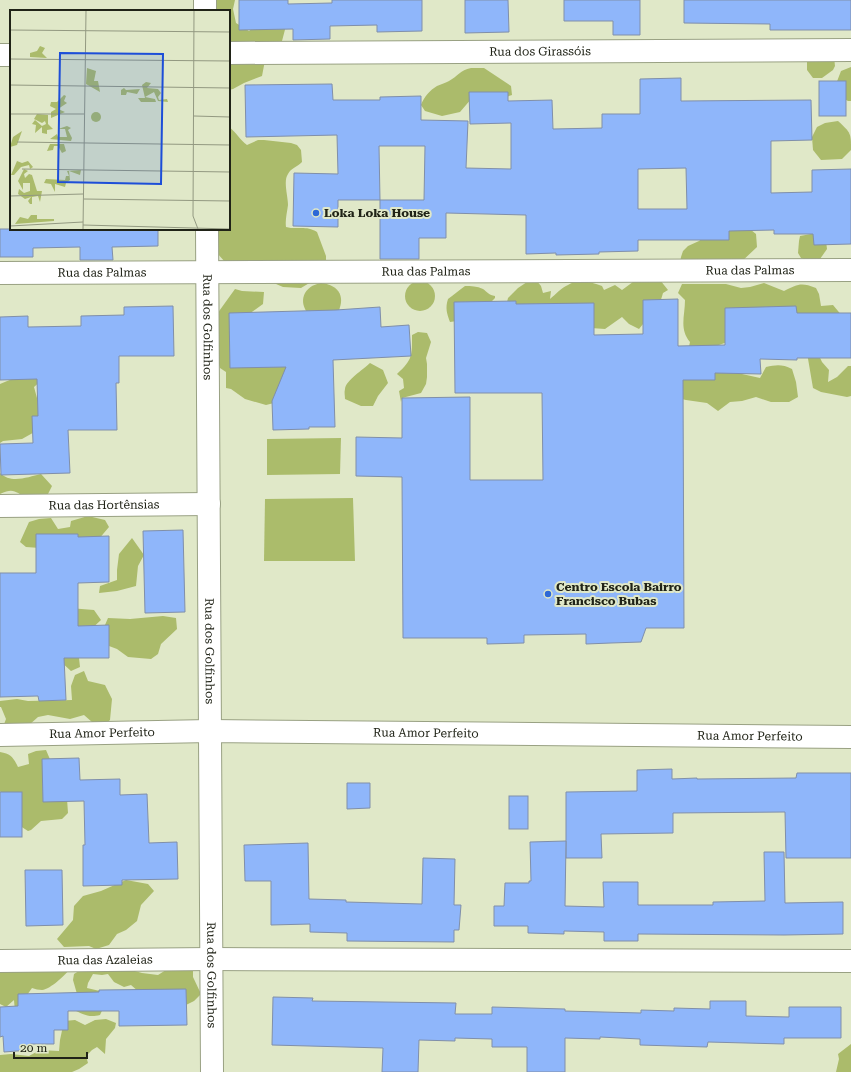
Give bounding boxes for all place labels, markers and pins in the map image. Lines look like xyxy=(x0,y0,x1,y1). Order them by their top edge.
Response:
place label: Loka Loka House xyxy=(324,206,430,220)
marker: Loka Loka House xyxy=(311,208,321,218)
place label: Centro Escola Bairro Francisco Bubas xyxy=(556,580,682,608)
marker: Centro Escola Bairro Francisco Bubas xyxy=(543,589,553,599)

